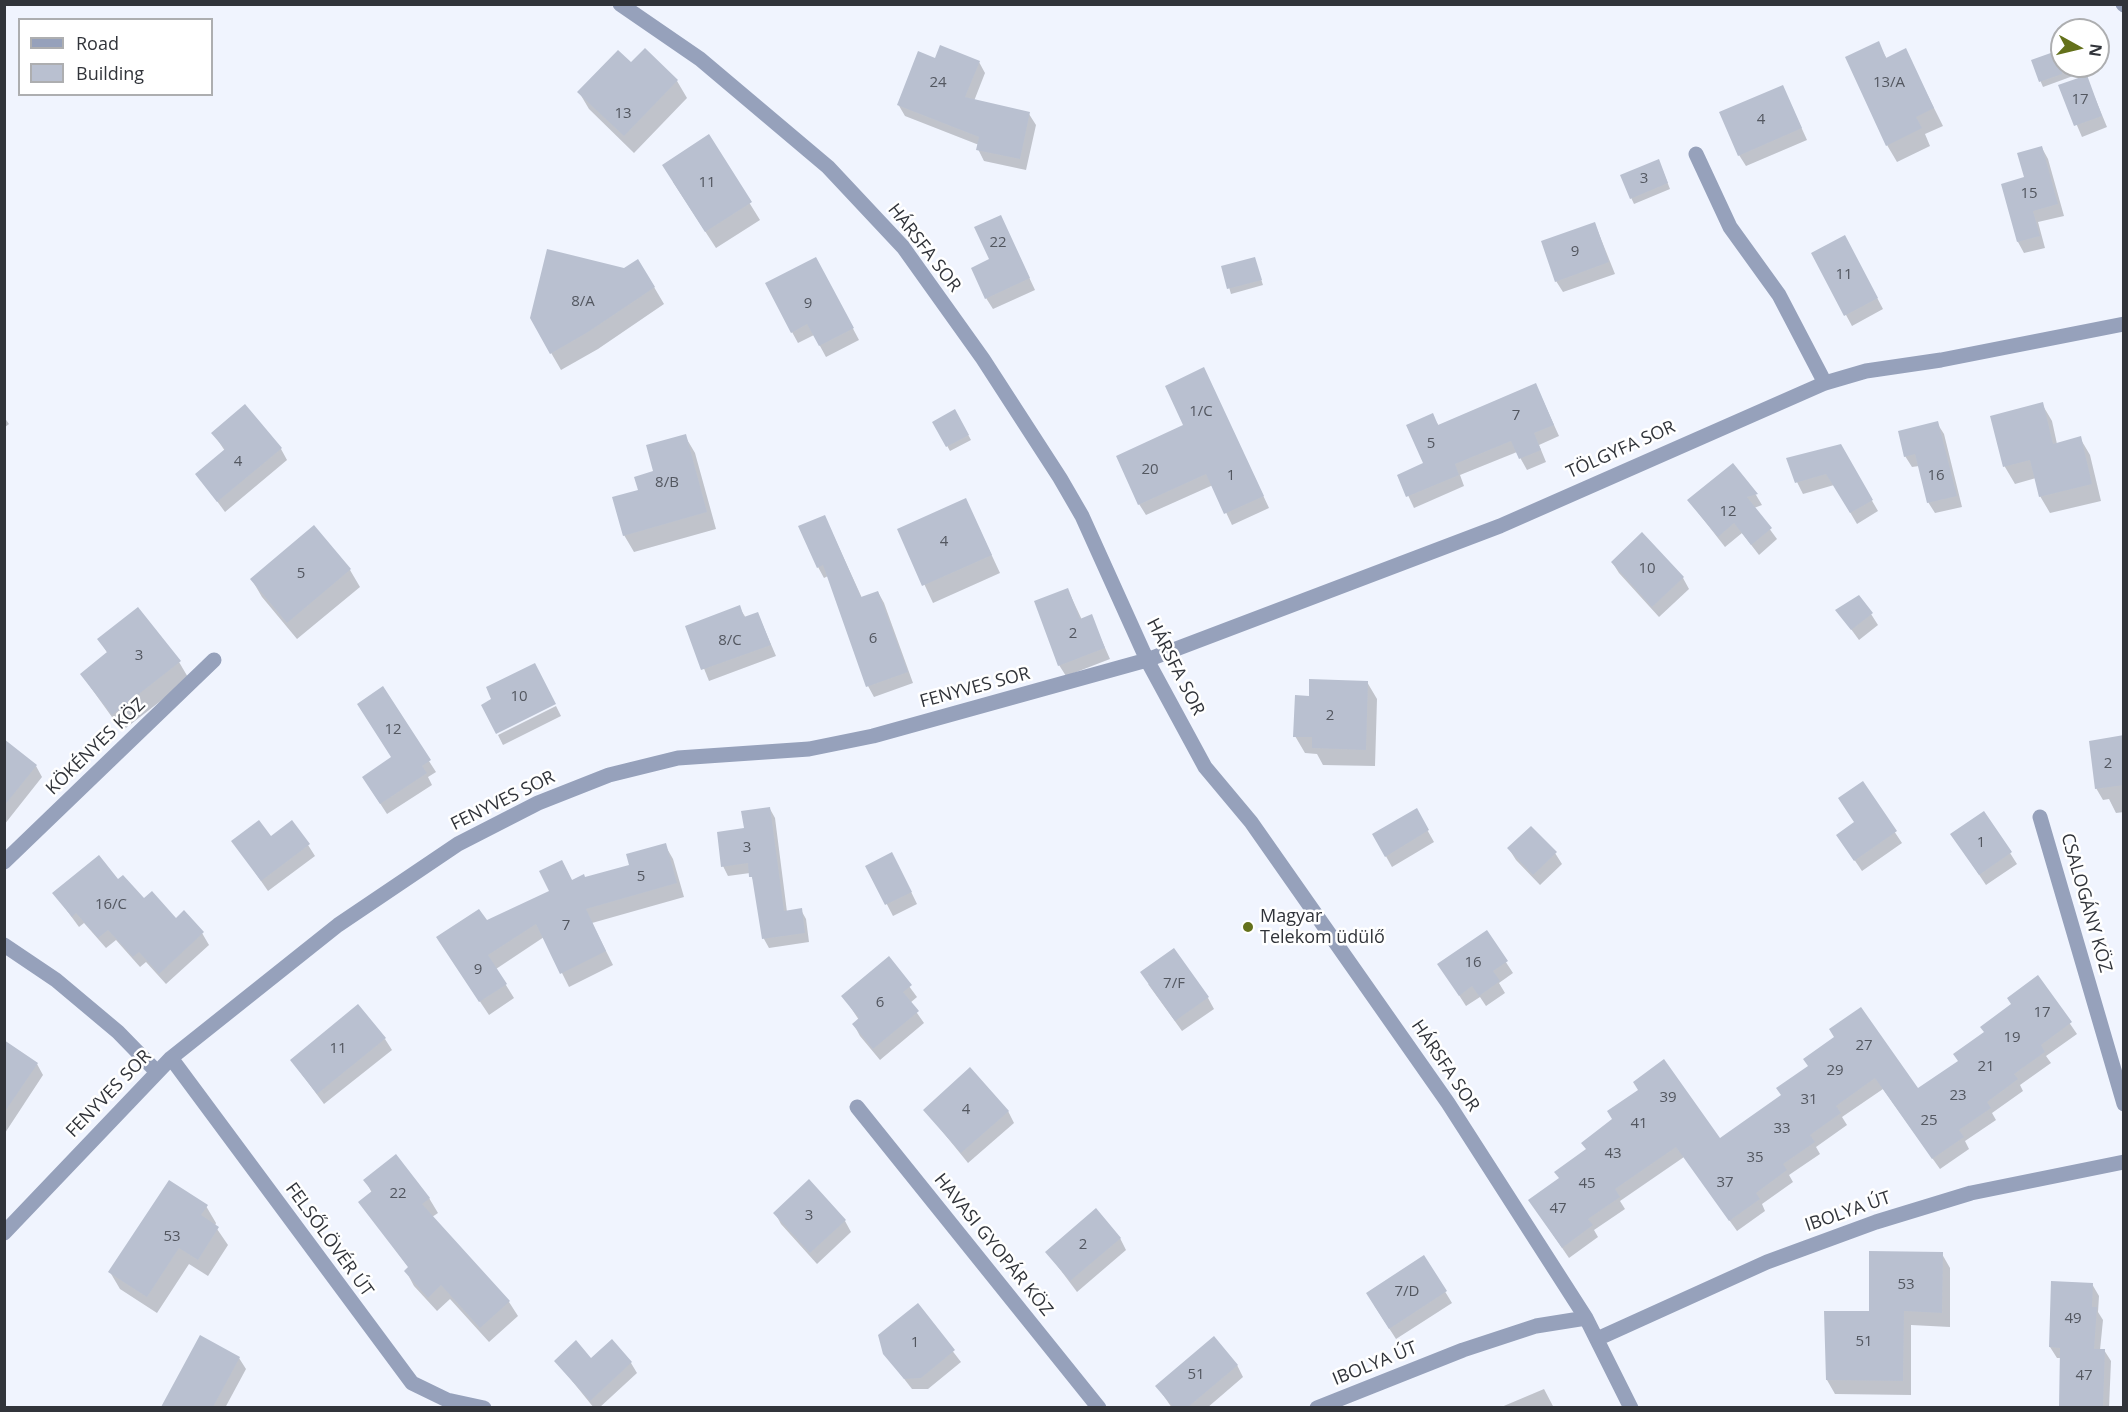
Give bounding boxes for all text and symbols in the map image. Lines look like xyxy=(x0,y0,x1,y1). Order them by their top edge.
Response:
legend xyxy=(18,18,213,96)
north arrow xyxy=(2050,18,2110,78)
text: Road xyxy=(76,31,119,55)
text: N xyxy=(2084,42,2108,58)
text: Building xyxy=(76,61,144,85)
house number: 24 xyxy=(929,74,947,92)
house number: 13/A xyxy=(1873,74,1905,92)
house number: 17 xyxy=(2071,91,2089,109)
house number: 13 xyxy=(614,105,632,123)
house number: 4 xyxy=(1757,111,1765,129)
house number: 3 xyxy=(1640,170,1648,188)
house number: 11 xyxy=(698,174,716,192)
house number: 15 xyxy=(2020,185,2038,203)
street label: HÁRSFA SOR xyxy=(883,200,965,296)
house number: 22 xyxy=(989,234,1007,252)
house number: 9 xyxy=(1571,243,1579,261)
house number: 11 xyxy=(1835,266,1853,284)
house number: 8/A xyxy=(571,293,595,311)
house number: 9 xyxy=(804,295,812,313)
house number: 1/C xyxy=(1189,403,1213,421)
house number: 7 xyxy=(1512,407,1520,425)
street label: TÖLGYFA SOR xyxy=(1563,416,1679,484)
house number: 5 xyxy=(1427,435,1435,453)
house number: 4 xyxy=(234,453,242,471)
house number: 20 xyxy=(1141,461,1159,479)
house number: 1 xyxy=(1227,467,1235,485)
house number: 16 xyxy=(1927,467,1945,485)
house number: 8/B xyxy=(655,474,679,492)
house number: 12 xyxy=(1719,503,1737,521)
house number: 4 xyxy=(940,533,948,551)
house number: 10 xyxy=(1638,560,1656,578)
house number: 5 xyxy=(297,565,305,583)
street label: HÁRSFA SOR xyxy=(1141,615,1209,719)
house number: 2 xyxy=(1069,625,1077,643)
house number: 6 xyxy=(869,630,877,648)
house number: 8/C xyxy=(718,632,742,650)
house number: 3 xyxy=(135,647,143,665)
street label: FENYVES SOR xyxy=(918,663,1032,713)
house number: 10 xyxy=(510,688,528,706)
street label: KÖKÉNYES KÖZ xyxy=(42,694,150,800)
house number: 2 xyxy=(1326,707,1334,725)
house number: 12 xyxy=(384,721,402,739)
house number: 2 xyxy=(2104,755,2112,773)
street label: FENYVES SOR xyxy=(447,766,559,836)
street label: CSALOGÁNY KÖZ xyxy=(2056,831,2116,975)
house number: 1 xyxy=(1977,834,1985,852)
house number: 3 xyxy=(743,839,751,857)
house number: 5 xyxy=(637,868,645,886)
house number: 16/C xyxy=(95,896,127,914)
place label: Magyar Telekom üdülő xyxy=(1260,906,1385,948)
house number: 7 xyxy=(562,917,570,935)
marker: Magyar Telekom üdülő xyxy=(1241,920,1255,934)
house number: 16 xyxy=(1464,954,1482,972)
house number: 9 xyxy=(474,961,482,979)
house number: 7/F xyxy=(1163,975,1185,993)
house number: 6 xyxy=(876,994,884,1012)
house number: 17 xyxy=(2033,1004,2051,1022)
street label: HÁRSFA SOR xyxy=(1406,1016,1484,1116)
house number: 19 xyxy=(2003,1029,2021,1047)
house number: 27 xyxy=(1855,1037,1873,1055)
house number: 11 xyxy=(329,1040,347,1058)
street label: FENYVES SOR xyxy=(62,1046,156,1142)
house number: 21 xyxy=(1977,1058,1995,1076)
house number: 29 xyxy=(1826,1062,1844,1080)
house number: 23 xyxy=(1949,1087,1967,1105)
house number: 39 xyxy=(1659,1089,1677,1107)
house number: 31 xyxy=(1800,1091,1818,1109)
house number: 4 xyxy=(962,1101,970,1119)
house number: 25 xyxy=(1920,1112,1938,1130)
house number: 41 xyxy=(1630,1115,1648,1133)
house number: 33 xyxy=(1773,1120,1791,1138)
house number: 43 xyxy=(1604,1145,1622,1163)
house number: 35 xyxy=(1746,1149,1764,1167)
street label: HAVASI GYOPÁR KÖZ xyxy=(929,1169,1057,1321)
house number: 37 xyxy=(1716,1174,1734,1192)
house number: 45 xyxy=(1578,1175,1596,1193)
street label: FELSŐLÖVÉR ÚT xyxy=(280,1179,378,1301)
house number: 22 xyxy=(389,1185,407,1203)
street label: IBOLYA ÚT xyxy=(1802,1187,1894,1237)
house number: 47 xyxy=(1549,1200,1567,1218)
house number: 3 xyxy=(805,1207,813,1225)
house number: 53 xyxy=(163,1228,181,1246)
house number: 2 xyxy=(1079,1236,1087,1254)
house number: 53 xyxy=(1897,1276,1915,1294)
house number: 7/D xyxy=(1395,1283,1419,1301)
house number: 49 xyxy=(2064,1310,2082,1328)
house number: 51 xyxy=(1855,1333,1873,1351)
house number: 1 xyxy=(911,1334,919,1352)
street label: IBOLYA ÚT xyxy=(1330,1337,1420,1391)
house number: 51 xyxy=(1187,1366,1205,1384)
house number: 47 xyxy=(2075,1367,2093,1385)

